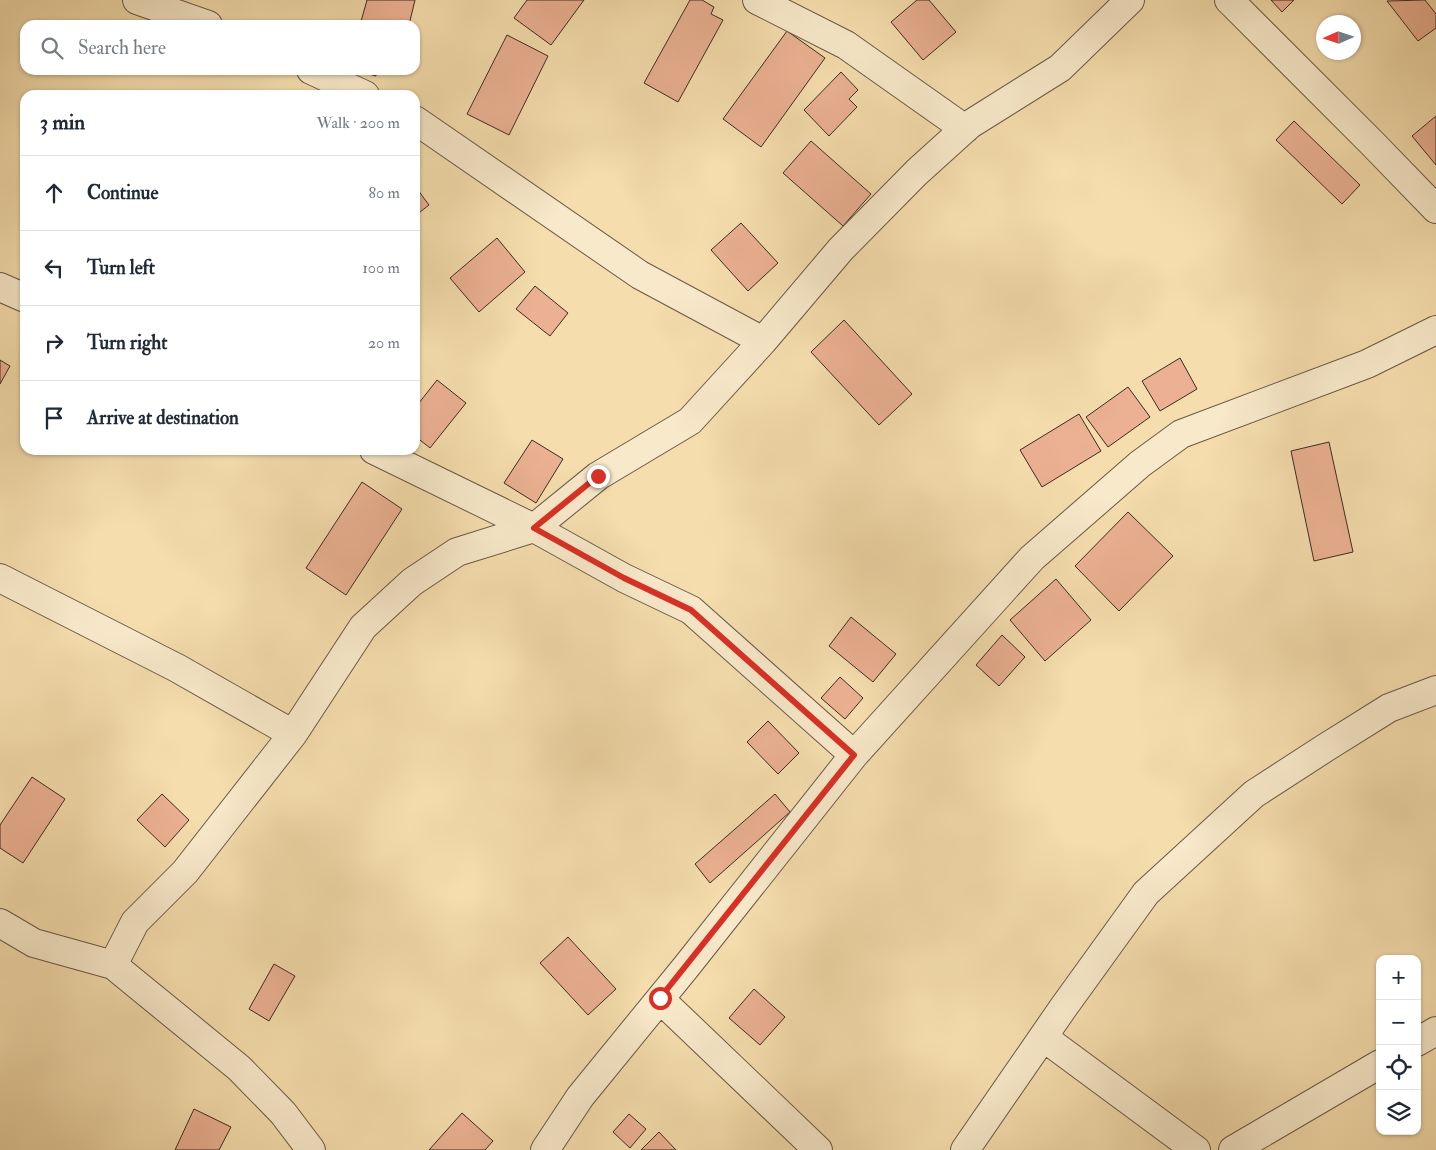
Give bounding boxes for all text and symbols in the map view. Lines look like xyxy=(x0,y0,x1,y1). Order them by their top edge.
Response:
north arrow xyxy=(1316,15,1361,60)
search box xyxy=(20,20,420,75)
icon: search xyxy=(38,34,66,62)
text: Search here xyxy=(78,36,166,60)
text: 3 min xyxy=(40,109,85,136)
text: Walk · 200 m xyxy=(317,113,400,133)
icon: ahead xyxy=(40,179,68,207)
text: Continue xyxy=(87,181,158,205)
text: 80 m xyxy=(369,183,400,203)
icon: left xyxy=(40,254,68,282)
text: Turn left xyxy=(87,256,155,280)
text: 100 m xyxy=(362,258,400,278)
icon: right xyxy=(40,329,68,357)
text: Turn right xyxy=(87,331,167,355)
text: 20 m xyxy=(368,333,400,353)
icon: arrive xyxy=(40,404,68,432)
text: Arrive at destination xyxy=(87,406,239,430)
route end xyxy=(587,465,610,488)
map controls xyxy=(1376,955,1421,1135)
button: + xyxy=(1376,955,1421,1000)
route start xyxy=(649,987,672,1010)
button: − xyxy=(1376,1000,1421,1045)
button: locate xyxy=(1376,1045,1421,1090)
button: layers xyxy=(1376,1090,1421,1135)

